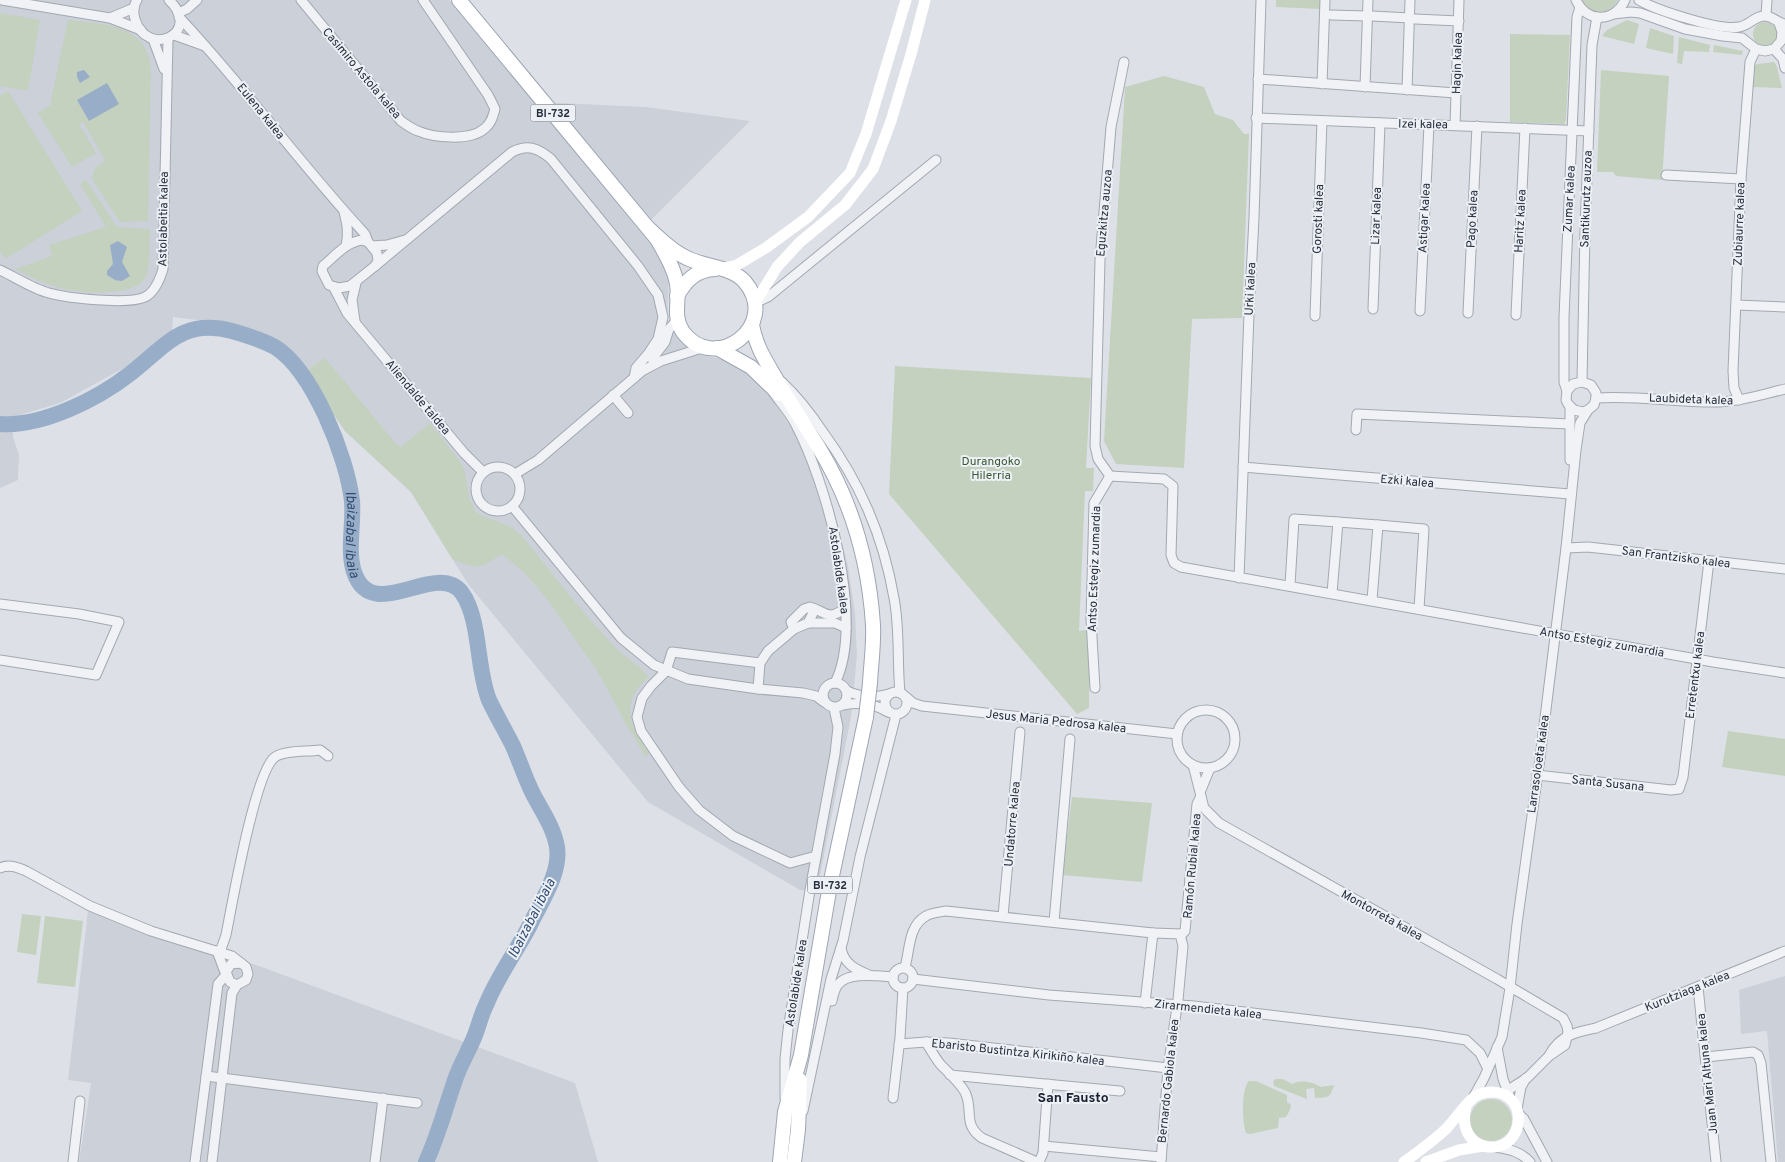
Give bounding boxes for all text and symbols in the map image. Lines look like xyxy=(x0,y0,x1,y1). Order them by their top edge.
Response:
street label: Casimiro Astola kalea xyxy=(318,25,404,123)
street label: Hagin kalea xyxy=(1449,32,1467,94)
street label: Eulena kalea xyxy=(233,80,288,143)
road number: BI-732 xyxy=(530,105,576,122)
street label: Izei kalea xyxy=(1398,117,1448,133)
street label: Santikurutz auzoa xyxy=(1577,150,1597,248)
street label: Zumar kalea xyxy=(1560,165,1580,233)
street label: Eguzkitza auzoa xyxy=(1093,169,1117,257)
street label: Astolabeitia kalea xyxy=(155,171,173,267)
street label: Zubiaurre kalea xyxy=(1731,182,1749,266)
street label: Astigar kalea xyxy=(1415,183,1435,253)
street label: Gorosti kalea xyxy=(1310,184,1328,254)
street label: Lizar kalea xyxy=(1368,187,1386,245)
street label: Haritz kalea xyxy=(1511,189,1531,253)
street label: Pago kalea xyxy=(1463,190,1483,249)
street label: Urki kalea xyxy=(1242,262,1260,316)
street label: Aliendalde taldea xyxy=(381,357,453,439)
street label: Laubideta kalea xyxy=(1648,391,1733,409)
park label: Durangoko Hilerria xyxy=(962,454,1021,484)
street label: Ezki kalea xyxy=(1379,472,1434,492)
water label: Ibaizabal ibaia xyxy=(341,490,363,582)
street label: Antso Estegiz zumardia xyxy=(1085,506,1105,633)
street label: Astolabide kalea xyxy=(824,525,852,615)
street label: San Frantzisko kalea xyxy=(1621,543,1731,573)
street label: Antso Estegiz zumardia xyxy=(1538,624,1666,662)
street label: Erretentxu kalea xyxy=(1683,630,1709,720)
street label: Jesus Maria Pedrosa kalea xyxy=(985,707,1127,737)
street label: Larrasoloeta kalea xyxy=(1524,714,1554,814)
street label: Santa Susana xyxy=(1571,772,1645,796)
street label: Undatorre kalea xyxy=(1001,781,1025,867)
street label: Ramón Rubial kalea xyxy=(1180,813,1206,919)
water label: Ibaizabal ibaia xyxy=(505,875,560,961)
road number: BI-732 xyxy=(808,876,852,894)
street label: Montorreta kalea xyxy=(1338,887,1425,945)
street label: Astolabide kalea xyxy=(782,938,812,1028)
street label: Kurutziaga kalea xyxy=(1643,968,1732,1016)
street label: Zirarmendieta kalea xyxy=(1153,996,1262,1024)
street label: Juan Mari Altuna kalea xyxy=(1694,1013,1722,1135)
street label: Bernardo Gabiola kalea xyxy=(1155,1018,1183,1144)
street label: Ebaristo Bustintza Kirikiño kalea xyxy=(931,1036,1105,1070)
district label: San Fausto xyxy=(1037,1090,1109,1107)

